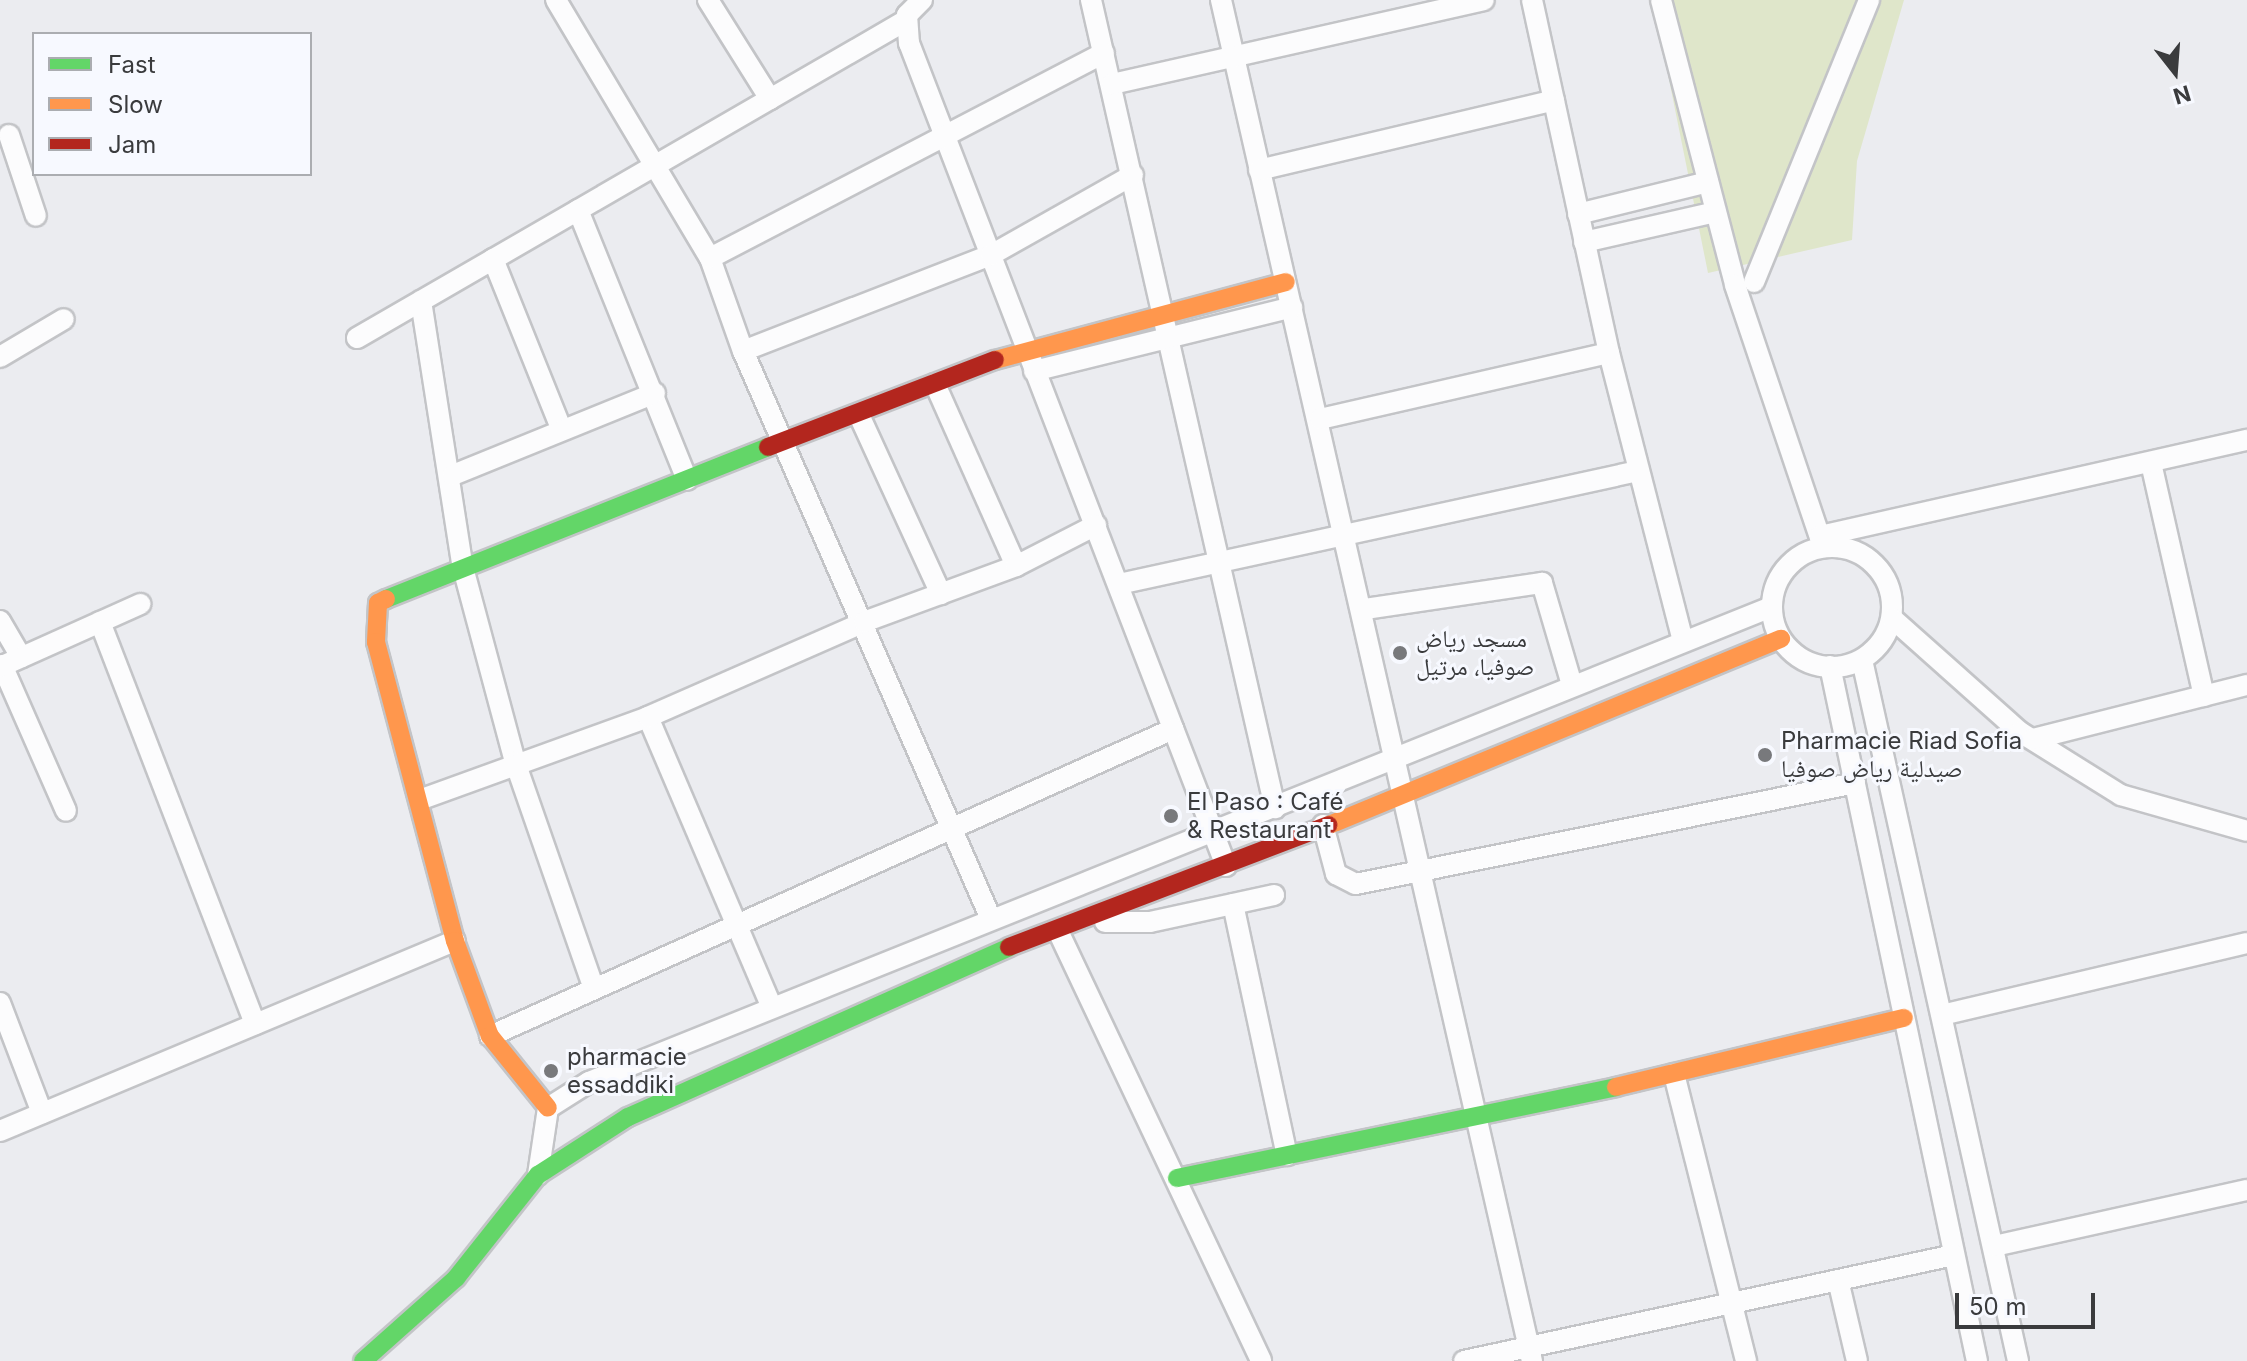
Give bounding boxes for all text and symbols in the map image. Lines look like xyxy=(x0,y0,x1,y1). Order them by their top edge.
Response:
legend xyxy=(32,32,312,176)
north arrow xyxy=(2135,32,2215,112)
text: Fast xyxy=(108,50,156,79)
text: N xyxy=(2170,80,2194,110)
text: Slow xyxy=(108,90,163,119)
text: Jam xyxy=(108,130,156,159)
place label: مسجد رياض صوفيا، مرتیل xyxy=(1416,625,1534,681)
marker: مسجد رياض صوفيا، مرتیل xyxy=(1391,644,1409,662)
place label: Pharmacie Riad Sofia صيدلية رياض صوفيا xyxy=(1781,727,2022,783)
marker: Pharmacie Riad Sofia صيدلية رياض صوفيا xyxy=(1756,746,1774,764)
place label: El Paso : Café & Restaurant xyxy=(1187,788,1343,844)
marker: El Paso : Café & Restaurant xyxy=(1162,807,1180,825)
place label: pharmacie essaddiki xyxy=(567,1043,687,1099)
marker: pharmacie essaddiki xyxy=(542,1062,560,1080)
scale bar xyxy=(1959,1277,2099,1327)
text: 50 m xyxy=(1969,1292,2027,1321)

